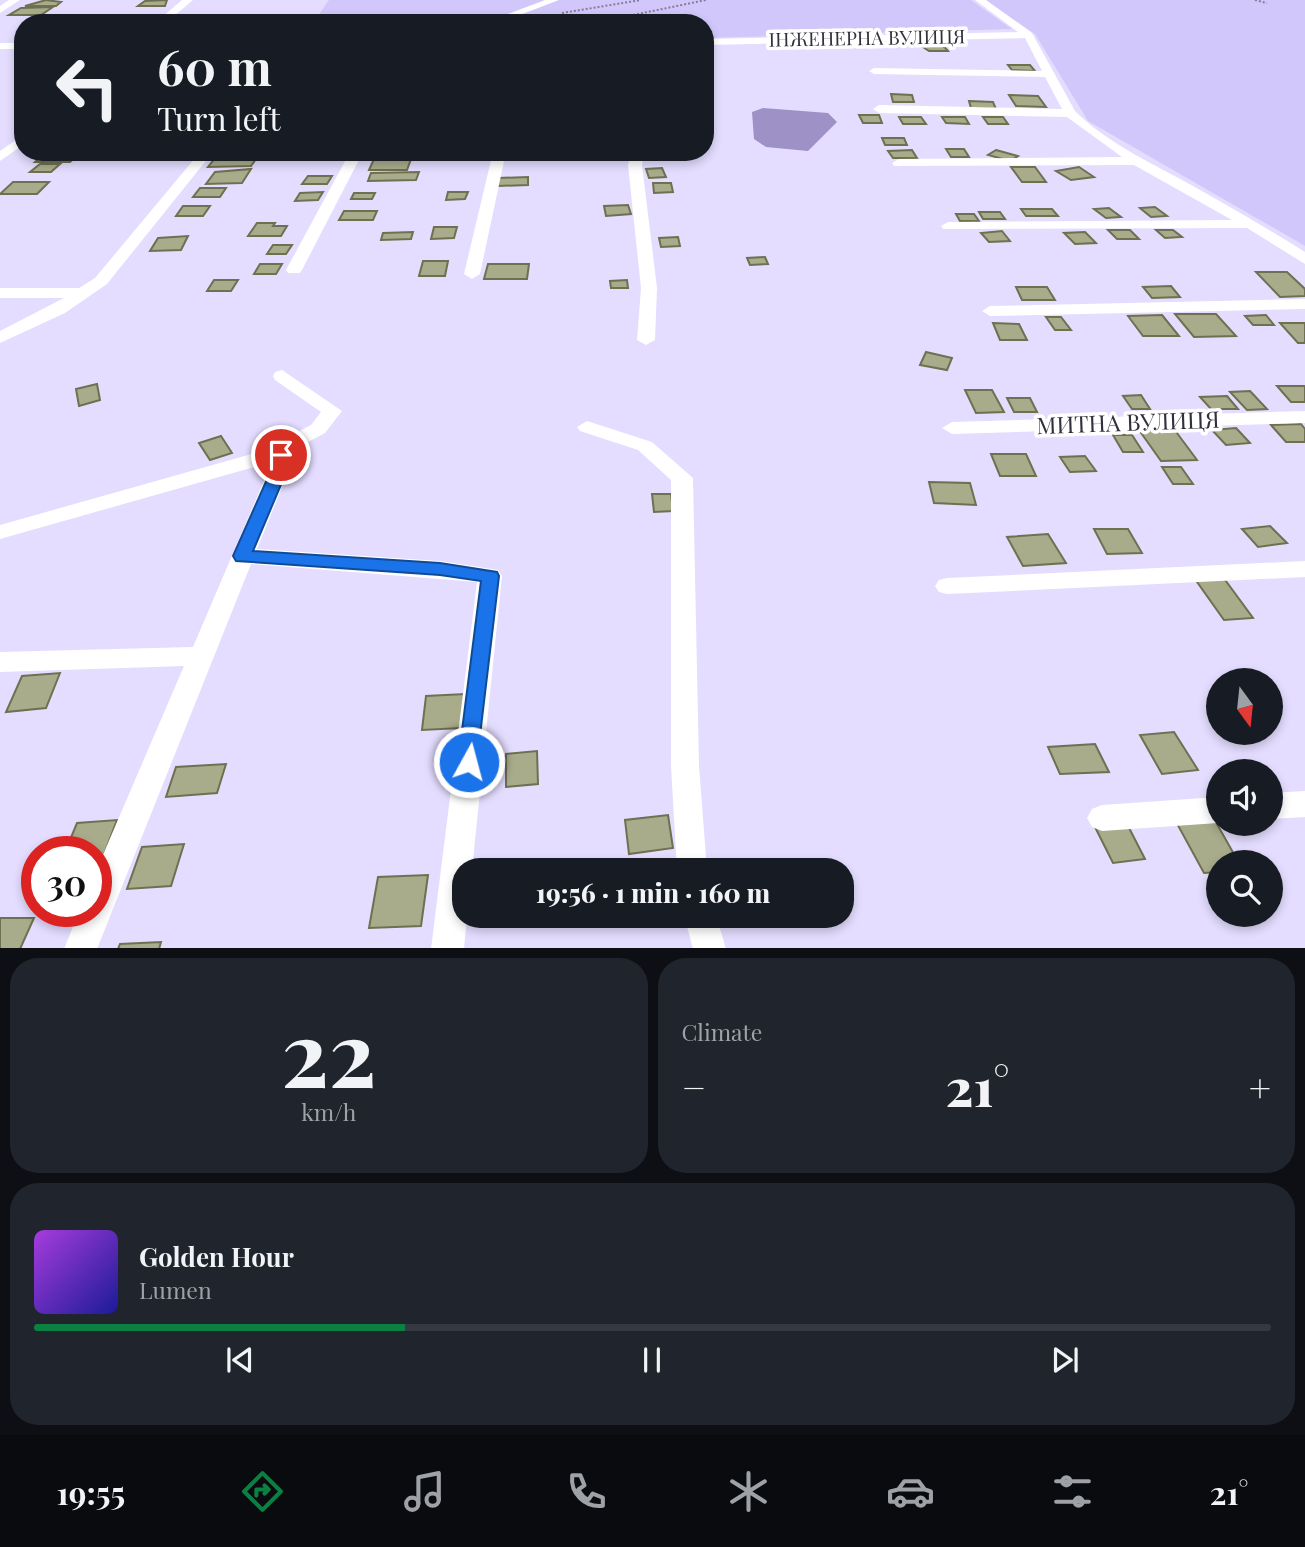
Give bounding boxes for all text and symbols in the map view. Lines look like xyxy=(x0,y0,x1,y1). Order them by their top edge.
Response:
street label: ІНЖЕНЕРНА ВУЛИЦЯ xyxy=(769,22,965,52)
text: 60 m xyxy=(157,33,272,98)
icon: left xyxy=(42,42,133,133)
text: Turn left xyxy=(157,96,281,139)
street label: МИТНА ВУЛИЦЯ xyxy=(1036,403,1220,440)
pin xyxy=(251,425,311,485)
icon: arrive xyxy=(262,436,300,474)
north arrow xyxy=(1206,668,1283,746)
map controls xyxy=(1206,668,1283,927)
position arrow xyxy=(432,725,506,799)
button: sound xyxy=(1206,759,1283,836)
speed limit sign: 30 xyxy=(21,836,112,927)
button: search xyxy=(1206,850,1283,927)
text: 19:56 · 1 min · 160 m xyxy=(536,875,770,910)
text: 22 xyxy=(281,990,376,1111)
text: Climate xyxy=(682,1016,762,1047)
text: 21° xyxy=(945,1051,1009,1120)
text: − xyxy=(682,1061,706,1112)
text: + xyxy=(1249,1061,1271,1112)
text: km/h xyxy=(301,1096,356,1127)
text: Golden Hour xyxy=(139,1239,294,1274)
text: Lumen xyxy=(139,1274,212,1305)
icon: previous xyxy=(221,1341,259,1379)
icon: pause xyxy=(633,1341,671,1379)
icon: next xyxy=(1046,1341,1084,1379)
icon: directions xyxy=(238,1467,287,1516)
icon: music xyxy=(400,1467,449,1516)
icon: phone xyxy=(562,1467,611,1516)
icon: climate xyxy=(724,1467,773,1516)
icon: car xyxy=(886,1467,935,1516)
icon: filters xyxy=(1048,1467,1097,1516)
text: 19:55 xyxy=(56,1470,125,1513)
text: 21° xyxy=(1210,1470,1249,1513)

